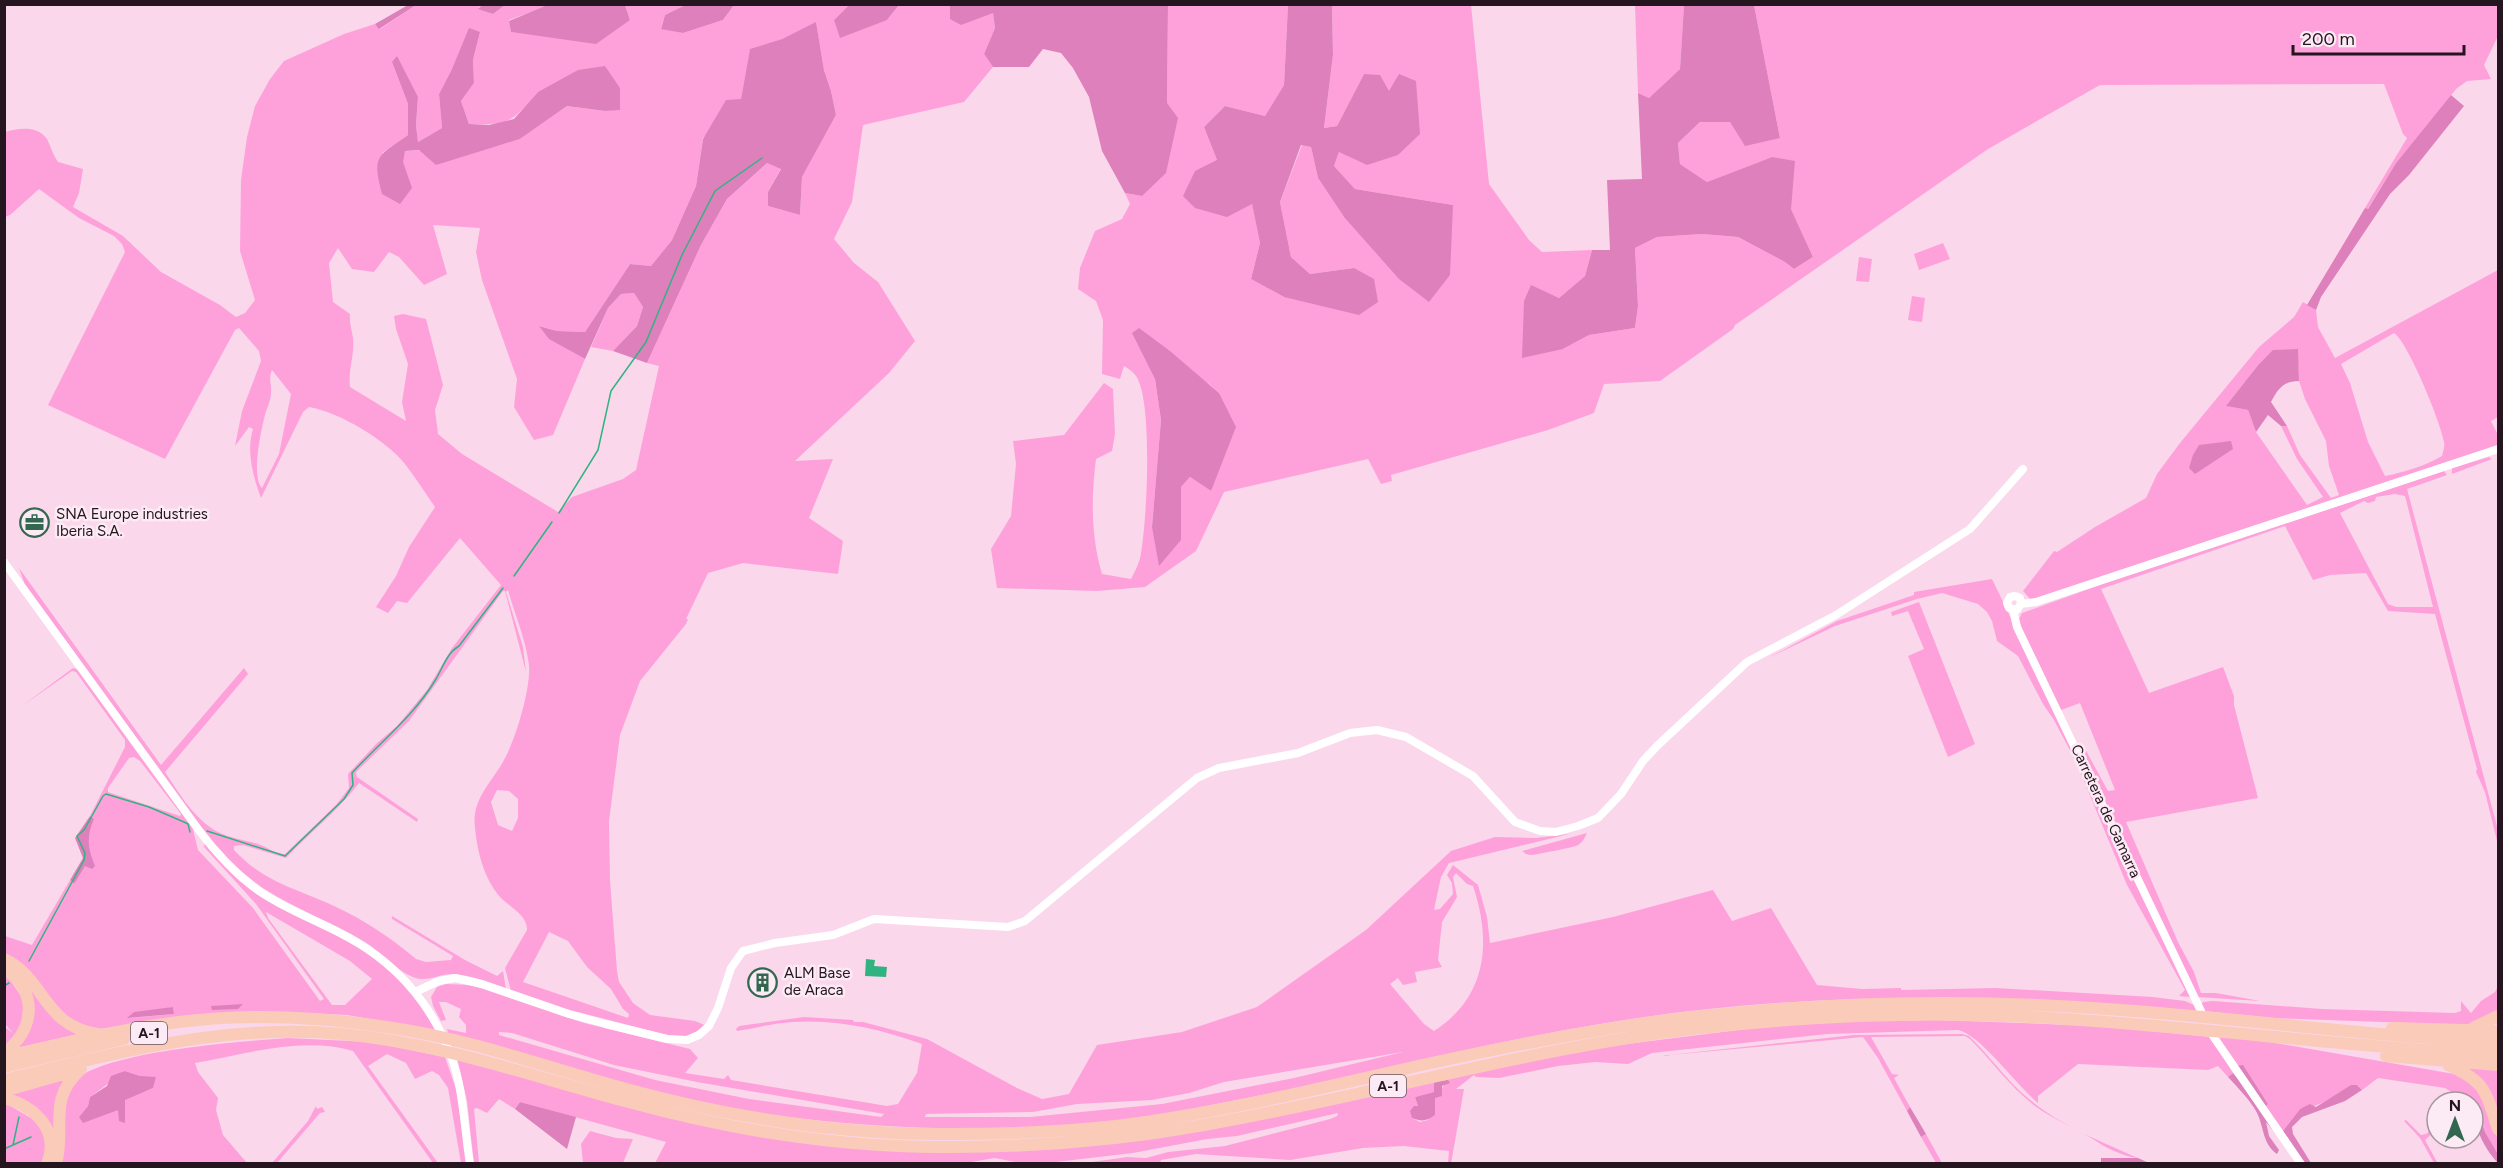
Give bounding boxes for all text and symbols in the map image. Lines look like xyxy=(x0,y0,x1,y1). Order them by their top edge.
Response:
scale bar xyxy=(2293,18,2464,56)
text: 200 m xyxy=(2302,28,2355,50)
place label: SNA Europe industries Iberia S.A. xyxy=(56,505,208,540)
office icon: SNA Europe industries Iberia S.A. xyxy=(19,507,51,539)
street label: Carretera de Gamarra xyxy=(2067,741,2145,881)
place label: ALM Base de Araca xyxy=(784,964,850,999)
building icon: ALM Base de Araca xyxy=(747,966,779,998)
road number: A-1 xyxy=(131,1022,167,1044)
road number: A-1 xyxy=(1370,1075,1406,1097)
north arrow xyxy=(2425,1090,2485,1150)
text: N xyxy=(2449,1096,2461,1115)

